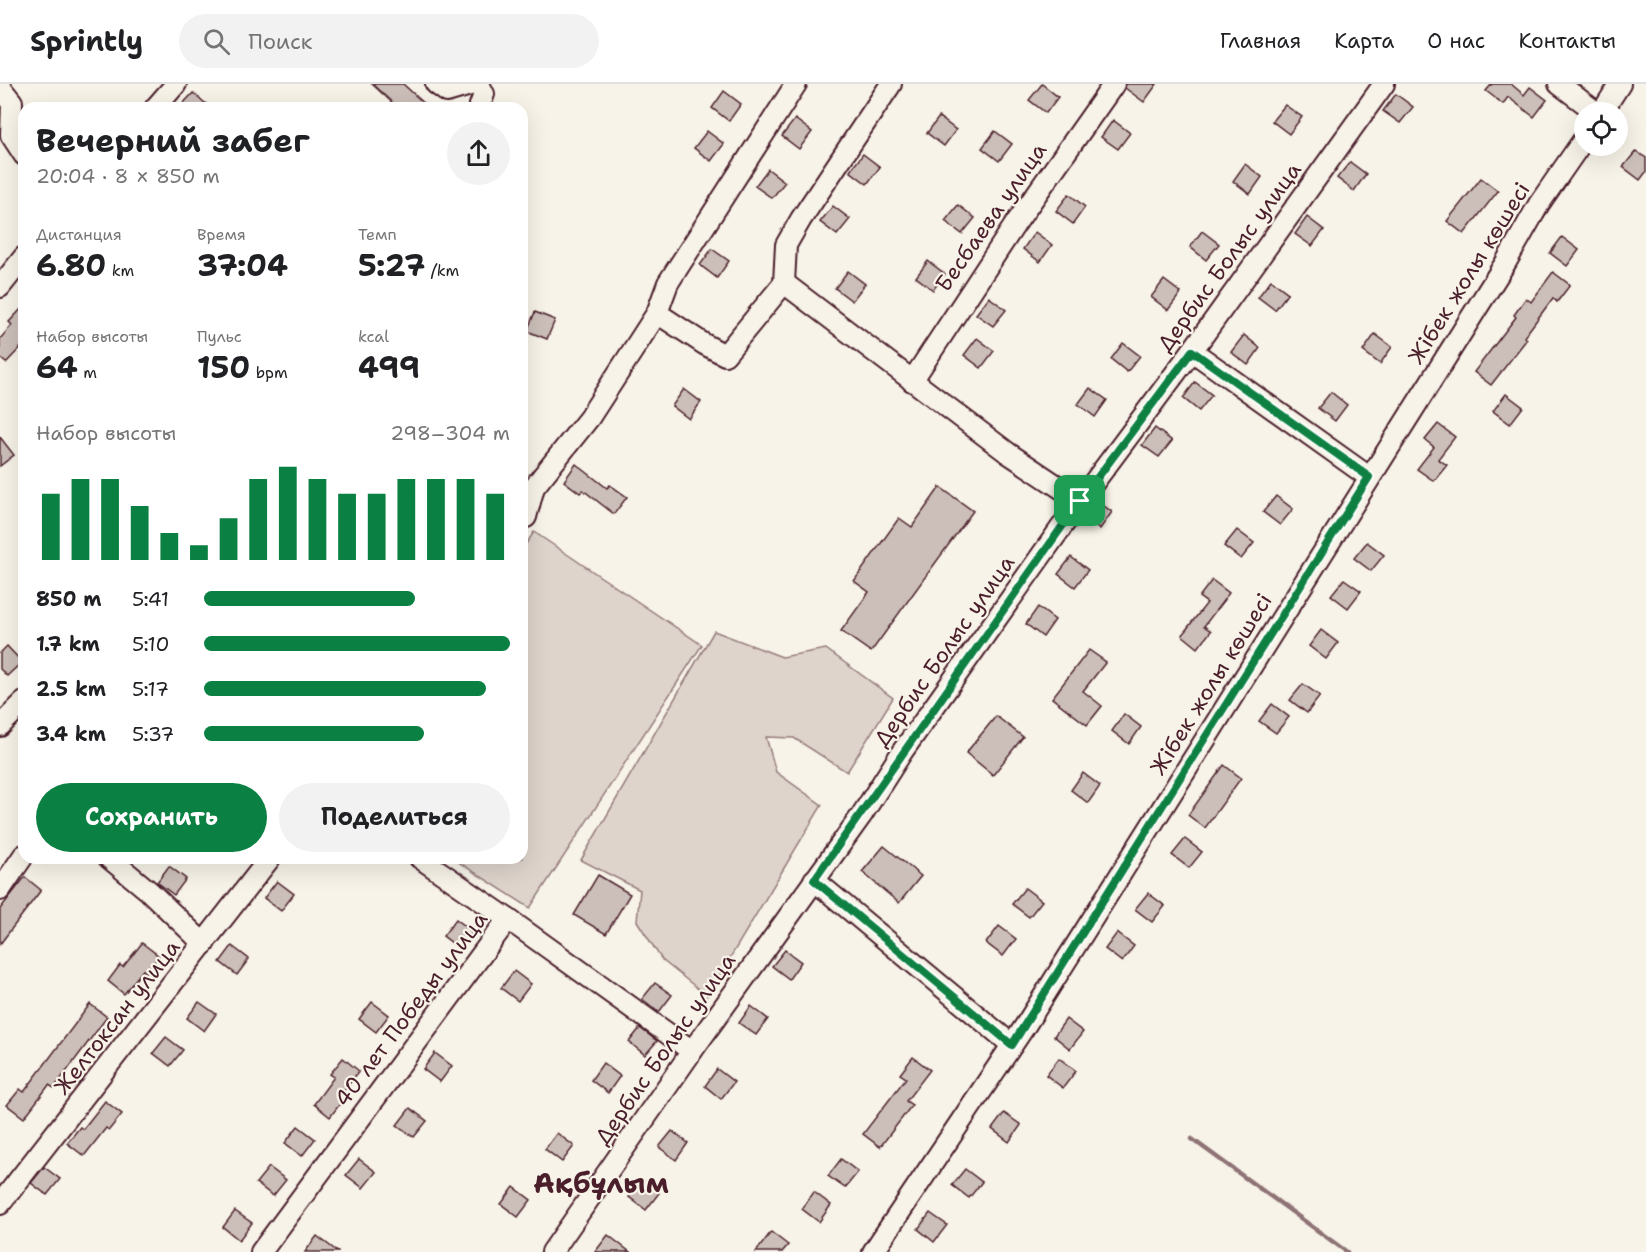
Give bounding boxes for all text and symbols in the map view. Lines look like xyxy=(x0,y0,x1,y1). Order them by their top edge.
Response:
search box xyxy=(179,14,599,68)
text: Sprintly xyxy=(30,22,143,60)
icon: search xyxy=(200,25,233,58)
text: Поиск xyxy=(248,27,312,56)
text: Главная xyxy=(1220,27,1301,55)
text: Карта xyxy=(1334,27,1394,55)
text: О нас xyxy=(1427,27,1485,55)
text: Контакты xyxy=(1518,27,1616,55)
map controls xyxy=(1574,102,1628,156)
button: locate xyxy=(1574,102,1628,156)
text: Вечерний забег xyxy=(36,118,310,163)
button: share xyxy=(447,122,510,185)
street label: Бесбаева улица xyxy=(929,137,1053,297)
street label: Дербис Болыс улица xyxy=(1150,156,1308,358)
text: 20:04 · 8 × 850 m xyxy=(36,163,220,189)
street label: Жібек жолы көшесі xyxy=(1401,177,1537,369)
text: Дистанция xyxy=(36,224,122,245)
text: Время xyxy=(197,224,246,245)
text: Темп xyxy=(358,224,397,245)
text: 6.80 xyxy=(36,245,106,286)
text: 37:04 xyxy=(197,245,288,286)
text: 5:27 xyxy=(358,245,425,286)
text: km xyxy=(106,260,134,281)
text: /km xyxy=(425,260,459,281)
text: Набор высоты xyxy=(36,326,148,347)
text: Пульс xyxy=(197,326,242,347)
text: kcal xyxy=(358,326,389,347)
text: 64 xyxy=(36,347,78,388)
text: 150 xyxy=(197,347,250,388)
text: 499 xyxy=(358,347,420,388)
text: m xyxy=(78,362,97,383)
text: bpm xyxy=(250,362,288,383)
text: Набор высоты xyxy=(36,420,176,446)
text: 298–304 m xyxy=(390,420,510,446)
pin xyxy=(1054,475,1105,526)
icon: arrive xyxy=(1063,484,1096,517)
street label: Дербис Болыс улица xyxy=(867,549,1021,752)
text: 850 m xyxy=(36,586,102,612)
text: 5:41 xyxy=(132,586,169,612)
street label: Жібек жолы көшесі xyxy=(1143,588,1279,780)
text: 1.7 km xyxy=(36,631,100,657)
text: 5:10 xyxy=(132,631,169,657)
text: 2.5 km xyxy=(36,676,106,702)
text: 5:17 xyxy=(132,676,169,702)
text: 3.4 km xyxy=(36,721,106,747)
text: 5:37 xyxy=(132,721,174,747)
button: Сохранить xyxy=(36,783,267,852)
button: Поделиться xyxy=(279,783,510,852)
street label: 40 лет Победы улица xyxy=(328,905,494,1112)
street label: Желтоксан улица xyxy=(47,933,187,1100)
street label: Дербис Болыс улица xyxy=(588,947,742,1150)
district label: Ақбұлым xyxy=(533,1164,669,1202)

